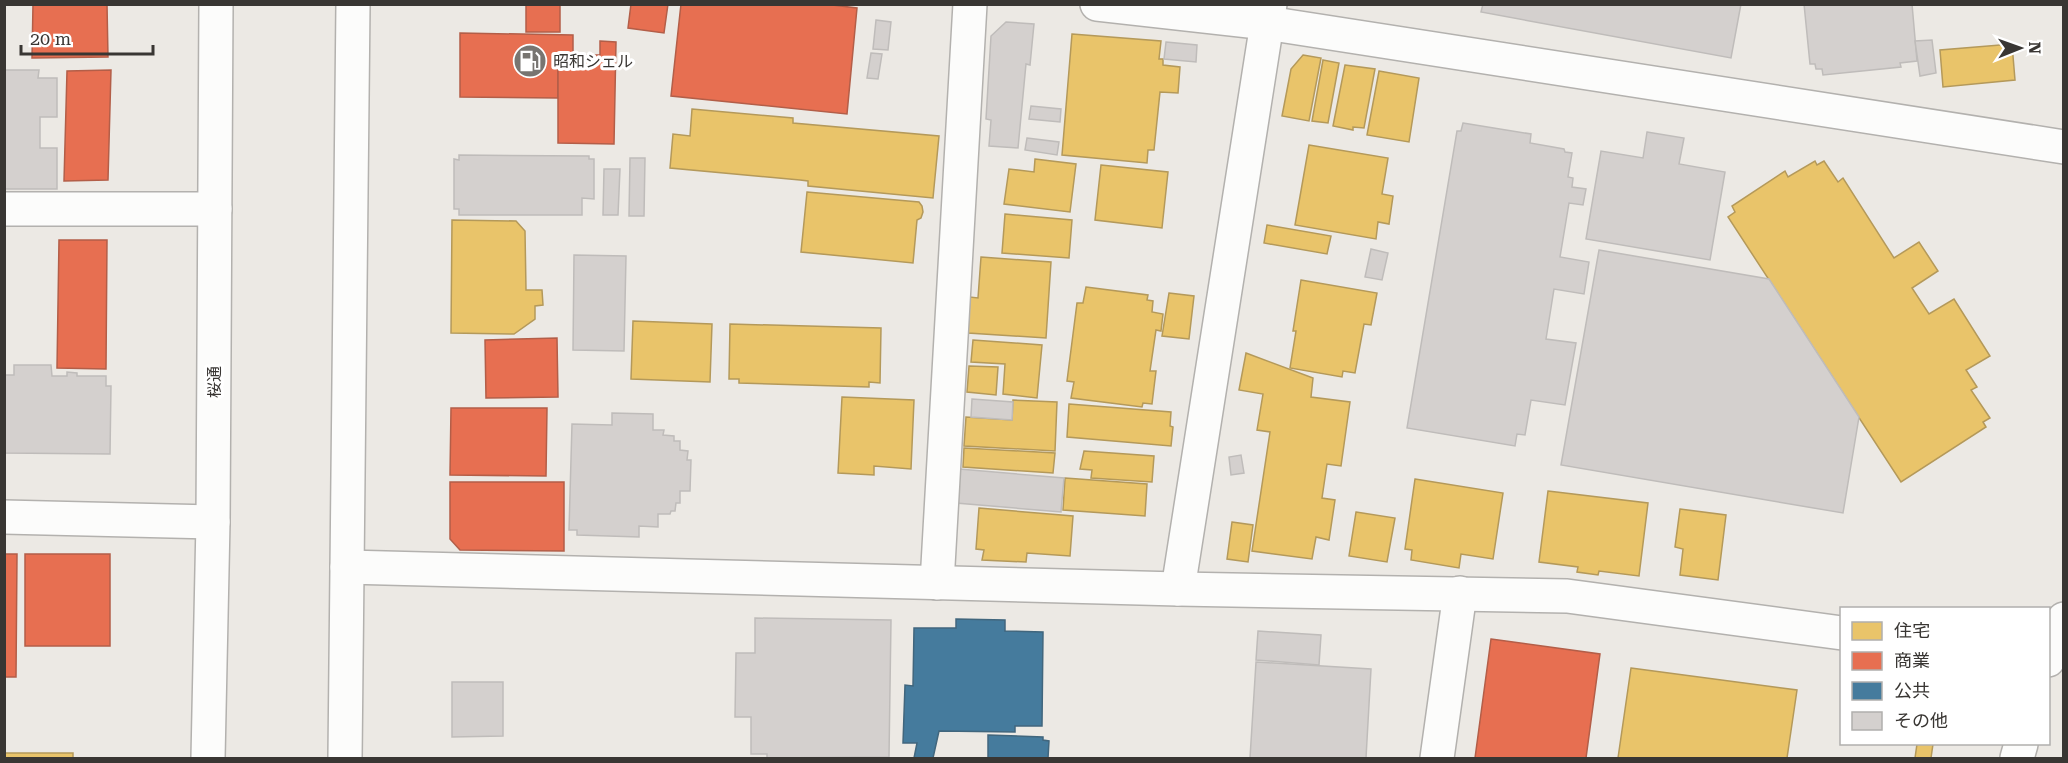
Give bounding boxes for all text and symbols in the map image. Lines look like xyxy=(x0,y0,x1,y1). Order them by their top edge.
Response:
scale bar xyxy=(21,18,153,56)
north arrow xyxy=(1990,18,2050,78)
text: 20 m xyxy=(30,28,71,49)
text: N xyxy=(2025,41,2044,54)
fuel station icon: 昭和シェル xyxy=(512,43,548,79)
place label: 昭和シェル xyxy=(553,52,633,71)
street label: 桜通 xyxy=(205,366,224,398)
legend xyxy=(1840,607,2050,745)
text: 住宅 xyxy=(1894,620,1930,641)
text: 商業 xyxy=(1894,650,1930,671)
text: 公共 xyxy=(1894,680,1930,701)
text: その他 xyxy=(1894,710,1948,731)

